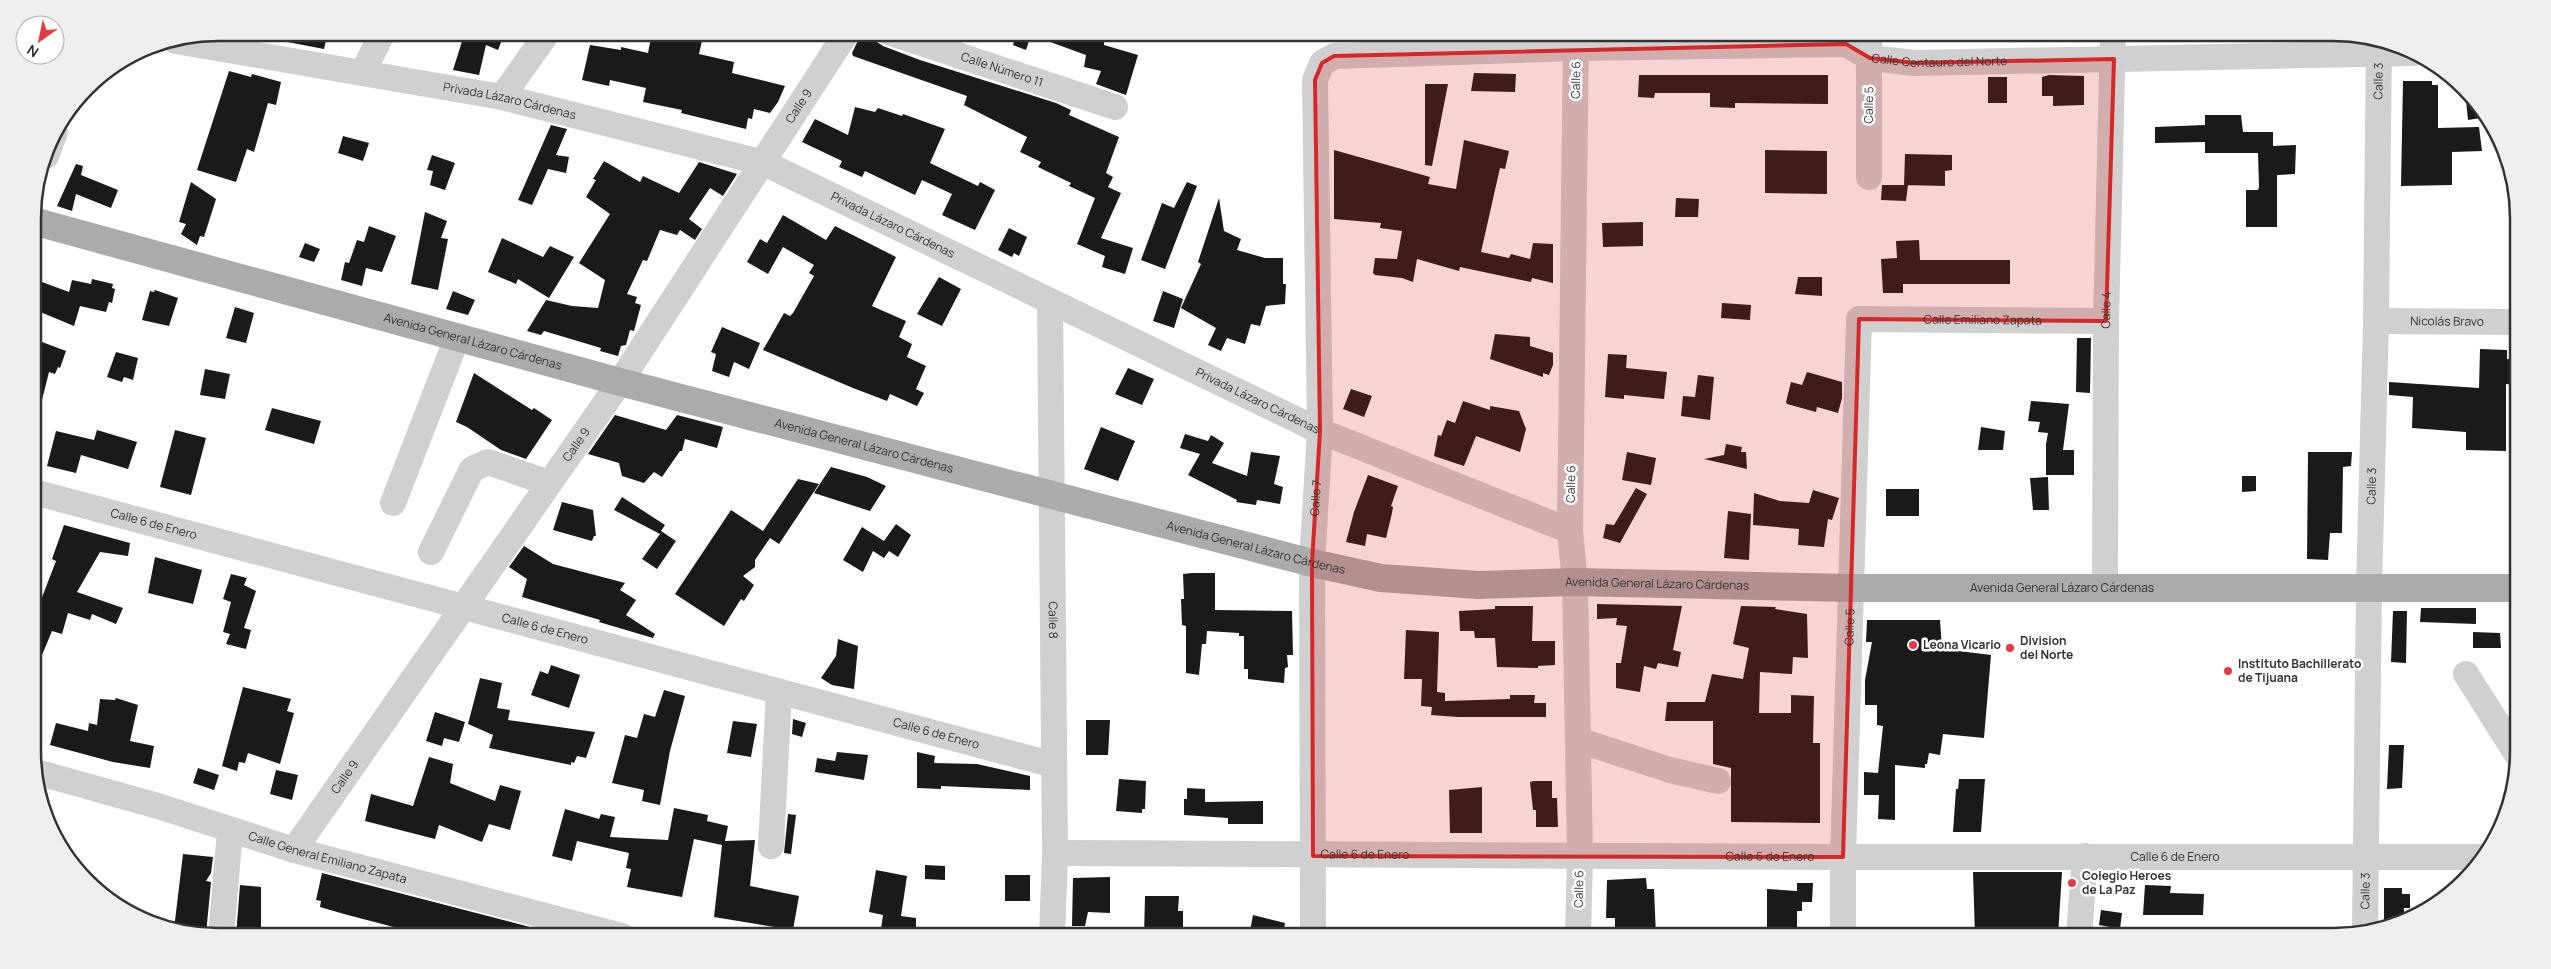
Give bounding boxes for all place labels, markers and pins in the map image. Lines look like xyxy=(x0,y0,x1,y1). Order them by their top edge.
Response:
place label: Division del Norte xyxy=(2020,632,2073,663)
place label: Leona Vicario xyxy=(1923,636,2001,653)
marker: Leona Vicario xyxy=(1907,639,1919,651)
marker: Division del Norte xyxy=(2004,642,2016,654)
place label: Instituto Bachillerato de Tijuana xyxy=(2238,655,2361,686)
marker: Instituto Bachillerato de Tijuana xyxy=(2222,665,2234,677)
place label: Colegio Heroes de La Paz xyxy=(2082,867,2172,898)
marker: Colegio Heroes de La Paz xyxy=(2066,877,2078,889)

